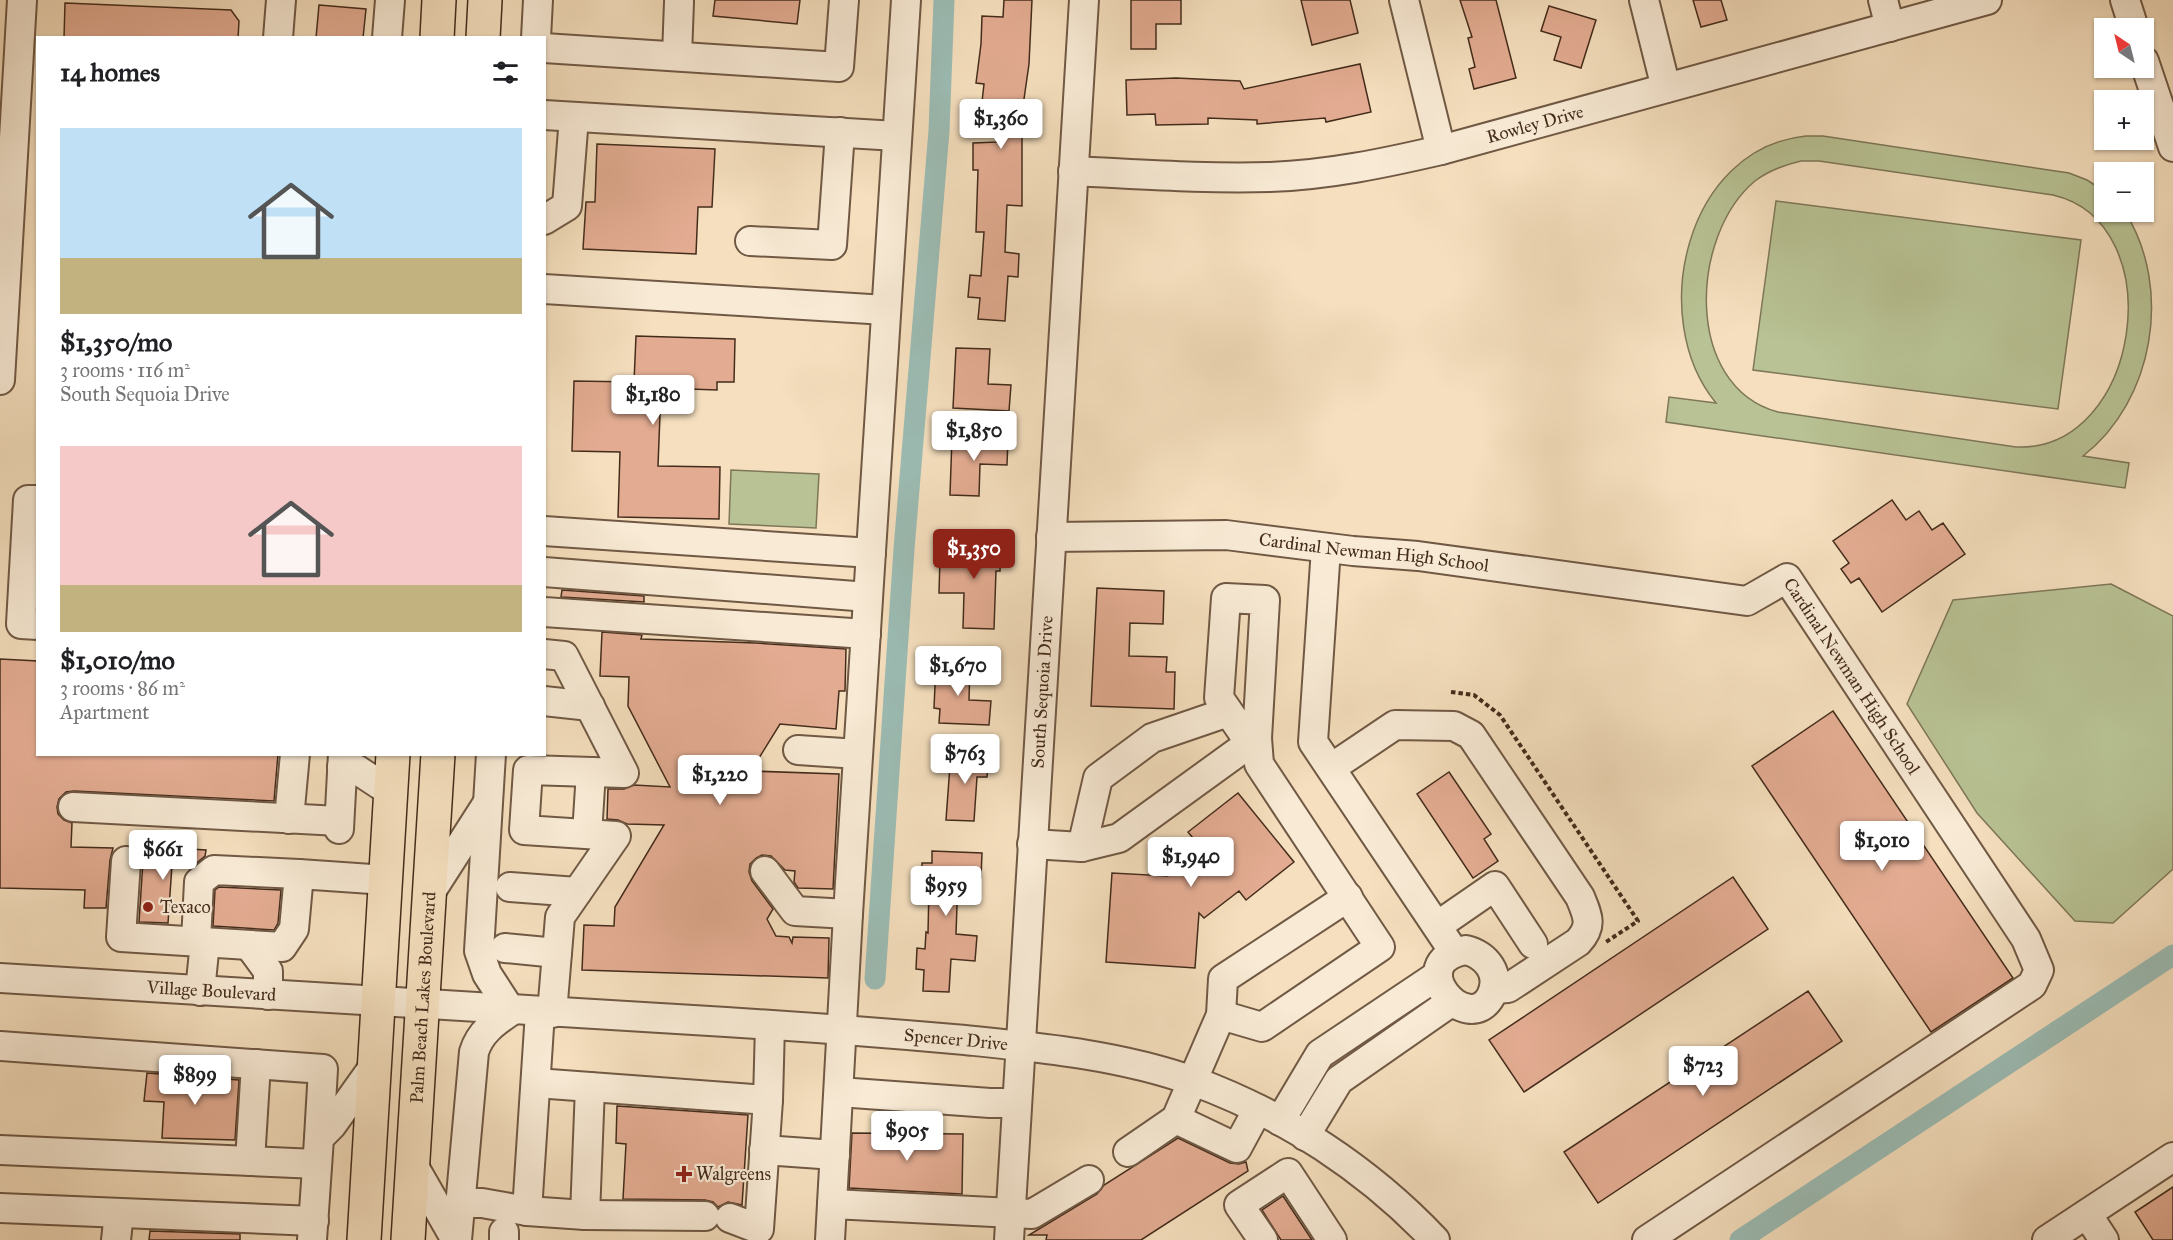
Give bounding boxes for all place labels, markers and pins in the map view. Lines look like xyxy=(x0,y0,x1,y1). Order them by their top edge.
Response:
pin: $1,360 xyxy=(952,99,1050,150)
pin: $1,180 xyxy=(604,375,702,426)
pin: $1,850 xyxy=(925,411,1023,462)
pin: $1,350 xyxy=(925,529,1023,580)
pin: $1,670 xyxy=(909,646,1007,697)
pin: $763 xyxy=(929,734,1001,785)
pin: $1,220 xyxy=(671,755,769,806)
pin: $1,010 xyxy=(1833,821,1931,872)
pin: $661 xyxy=(127,830,199,881)
pin: $1,940 xyxy=(1142,837,1240,888)
pin: $959 xyxy=(910,866,982,917)
place label: Texaco xyxy=(160,896,211,918)
marker: Texaco xyxy=(141,900,155,914)
pin: $723 xyxy=(1667,1046,1739,1097)
pin: $899 xyxy=(159,1055,231,1106)
pin: $905 xyxy=(871,1111,943,1162)
place label: Walgreens xyxy=(696,1163,771,1186)
marker: Walgreens xyxy=(677,1167,691,1181)

